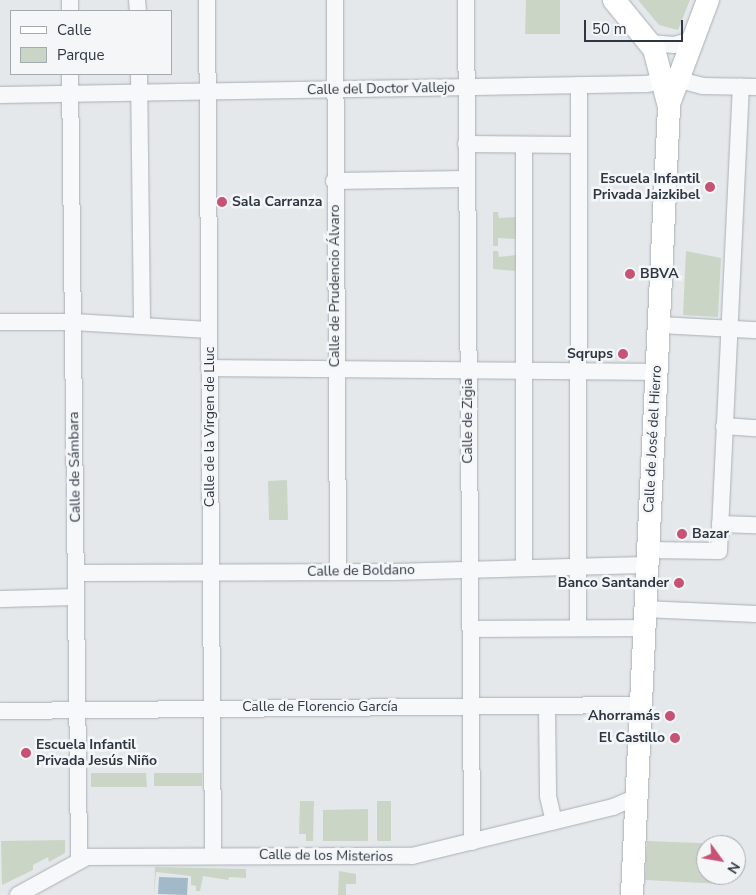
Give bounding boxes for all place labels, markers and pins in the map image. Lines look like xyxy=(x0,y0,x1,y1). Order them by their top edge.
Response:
place label: Escuela Infantil Privada Jaizkibel xyxy=(593,171,700,203)
marker: Escuela Infantil Privada Jaizkibel xyxy=(704,181,716,193)
place label: Sala Carranza xyxy=(232,194,322,210)
marker: Sala Carranza xyxy=(216,196,228,208)
place label: BBVA xyxy=(640,266,679,282)
marker: BBVA xyxy=(624,268,636,280)
place label: Sqrups xyxy=(567,346,613,362)
marker: Sqrups xyxy=(617,348,629,360)
place label: Bazar xyxy=(692,526,729,542)
marker: Bazar xyxy=(676,528,688,540)
place label: Banco Santander xyxy=(558,575,669,591)
marker: Banco Santander xyxy=(673,577,685,589)
place label: Ahorramás xyxy=(588,708,660,724)
marker: Ahorramás xyxy=(664,710,676,722)
place label: El Castillo xyxy=(599,730,665,746)
marker: El Castillo xyxy=(669,732,681,744)
place label: Escuela Infantil Privada Jesús Niño xyxy=(36,737,157,770)
marker: Escuela Infantil Privada Jesús Niño xyxy=(20,747,32,759)

